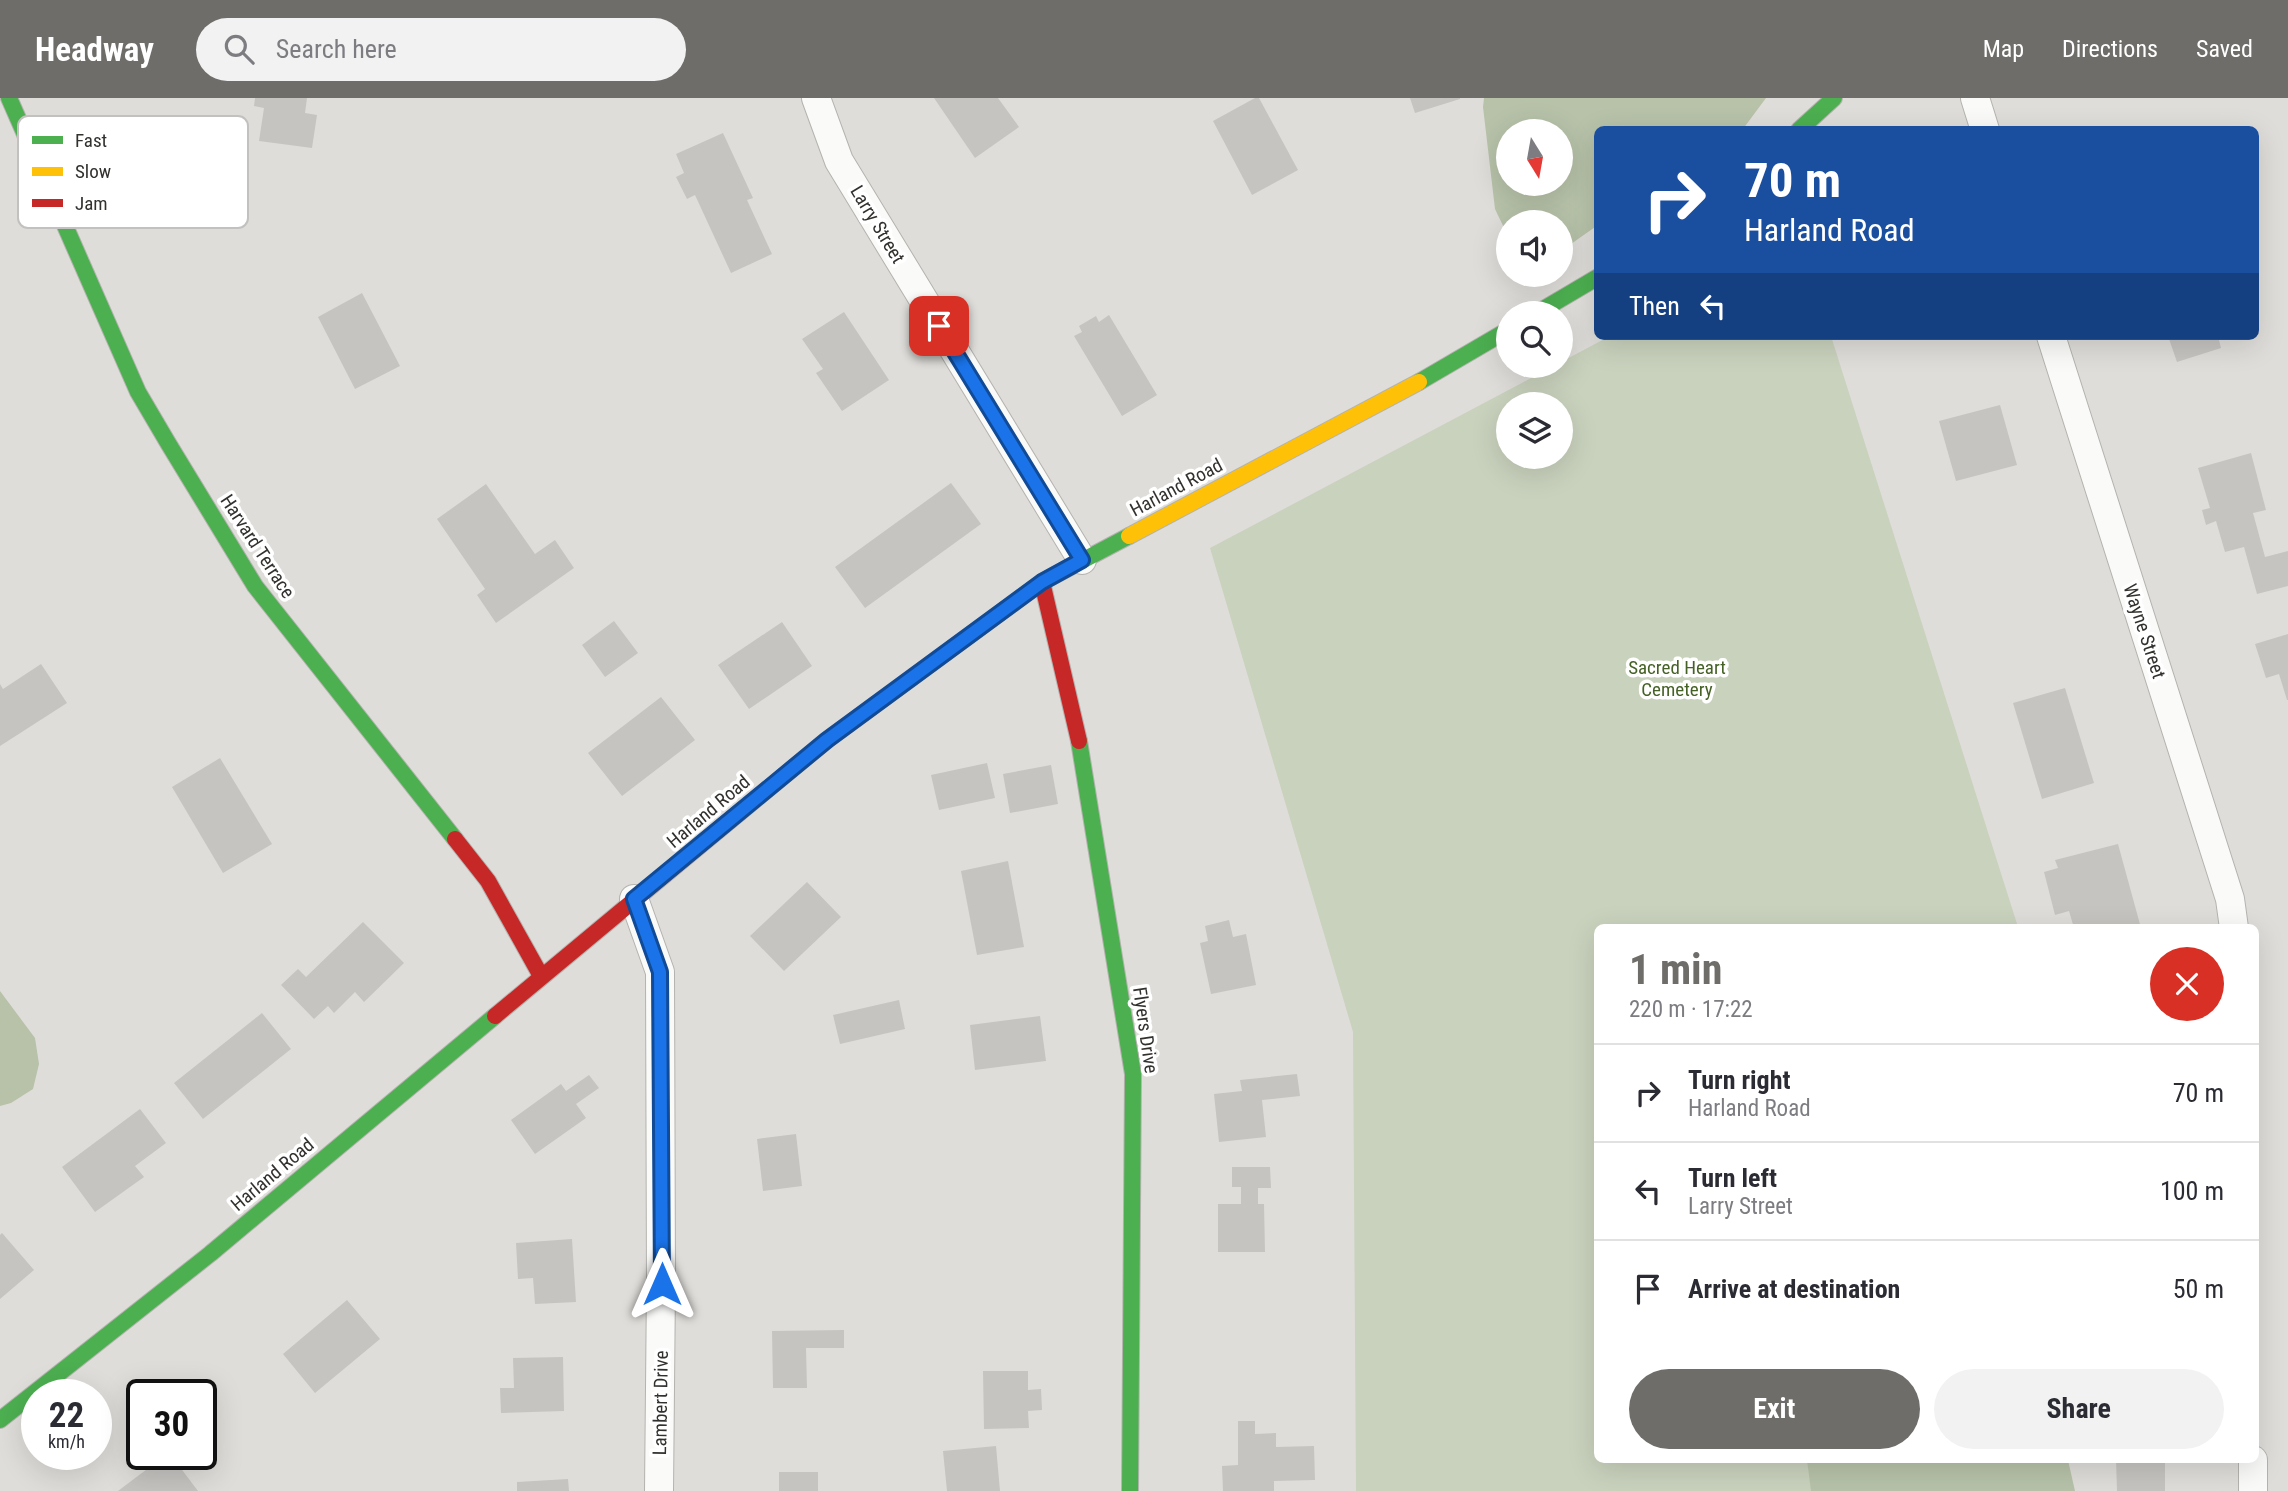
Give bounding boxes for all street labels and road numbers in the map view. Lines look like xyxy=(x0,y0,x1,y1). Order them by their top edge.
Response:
street label: Larry Street xyxy=(845,181,910,267)
street label: Harland Road xyxy=(1126,454,1226,521)
street label: Harvard Terrace xyxy=(216,490,300,602)
street label: Wayne Street xyxy=(2118,581,2171,681)
street label: Harland Road xyxy=(662,770,755,853)
street label: Flyers Drive xyxy=(1128,985,1163,1075)
street label: Harland Road xyxy=(226,1133,319,1216)
street label: Lambert Drive xyxy=(648,1350,673,1456)

